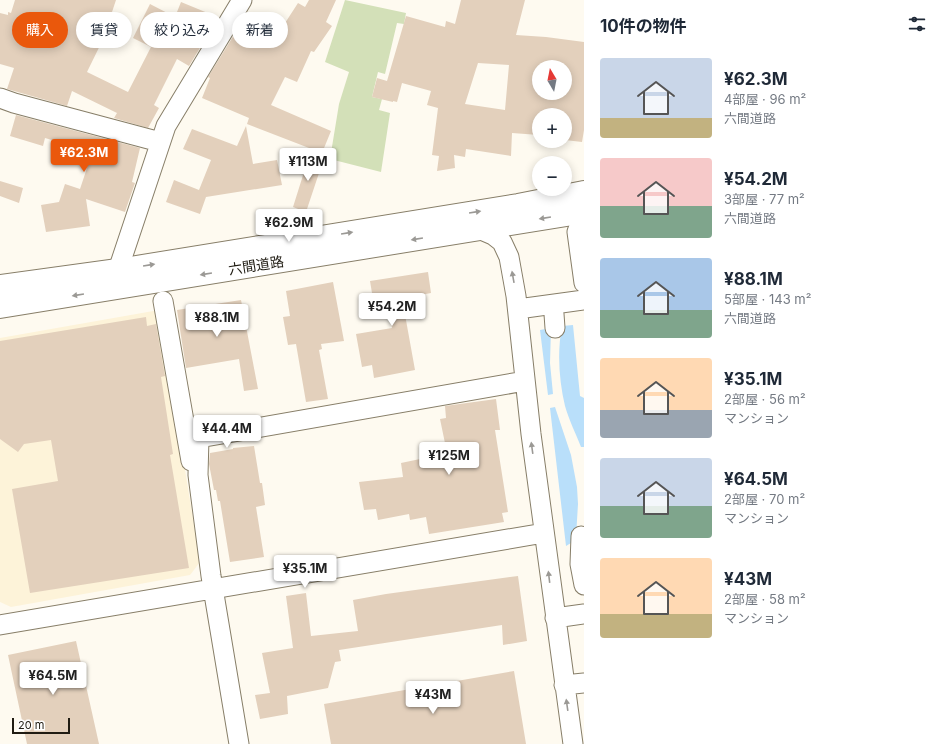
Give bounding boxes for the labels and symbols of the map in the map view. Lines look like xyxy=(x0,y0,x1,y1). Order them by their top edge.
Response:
north arrow xyxy=(532,60,572,100)
pin: ¥62.3M xyxy=(51,139,117,173)
pin: ¥113M xyxy=(280,148,336,182)
pin: ¥62.9M xyxy=(256,209,322,243)
one-way arrow xyxy=(469,209,481,215)
one-way arrow xyxy=(539,215,552,221)
one-way arrow xyxy=(341,230,353,236)
one-way arrow xyxy=(411,236,423,242)
street label: 六間道路 xyxy=(227,252,285,278)
one-way arrow xyxy=(143,262,156,268)
one-way arrow xyxy=(200,271,212,277)
one-way arrow xyxy=(510,271,516,283)
one-way arrow xyxy=(72,292,84,298)
pin: ¥54.2M xyxy=(359,293,425,327)
pin: ¥88.1M xyxy=(184,304,250,338)
pin: ¥44.4M xyxy=(194,415,260,449)
pin: ¥125M xyxy=(421,442,477,476)
one-way arrow xyxy=(529,442,536,454)
pin: ¥35.1M xyxy=(272,555,338,589)
one-way arrow xyxy=(546,571,553,583)
pin: ¥64.5M xyxy=(20,662,86,696)
pin: ¥43M xyxy=(409,681,457,715)
one-way arrow xyxy=(564,699,570,711)
scale bar xyxy=(12,716,70,735)

